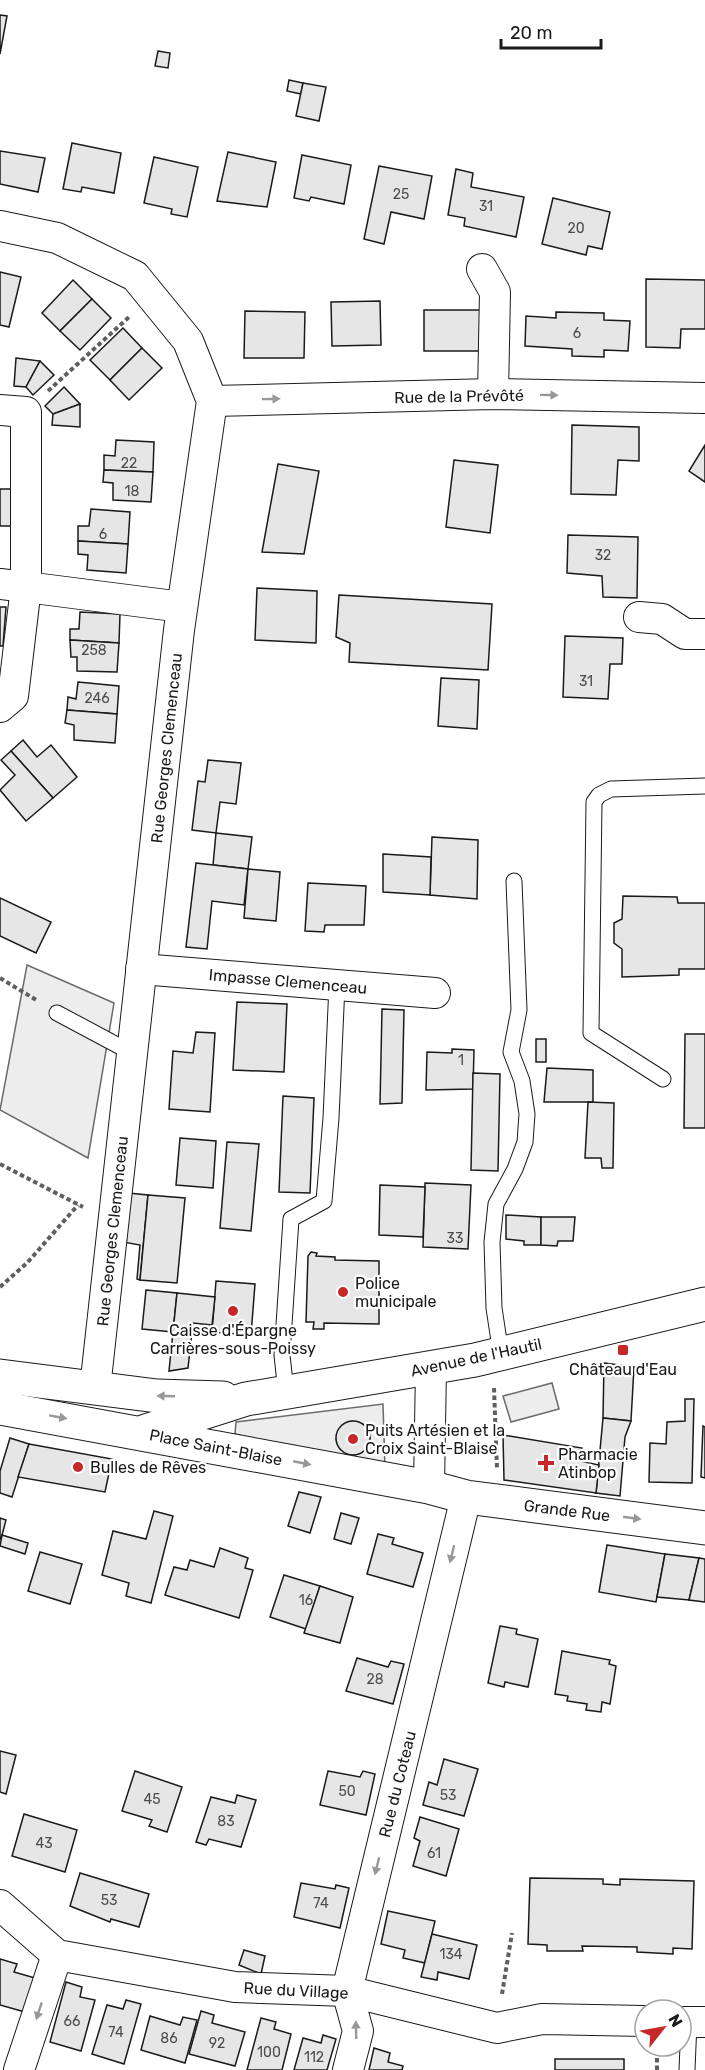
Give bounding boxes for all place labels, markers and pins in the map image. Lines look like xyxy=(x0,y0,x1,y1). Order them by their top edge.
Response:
place label: Police municipale xyxy=(355,1274,436,1311)
marker: Police municipale xyxy=(336,1285,350,1299)
marker: Caisse d'Épargne Carrières-sous-Poissy xyxy=(226,1304,240,1318)
place label: Caisse d'Épargne Carrières-sous-Poissy xyxy=(150,1321,316,1358)
marker: Château d'Eau xyxy=(616,1343,630,1357)
place label: Château d'Eau xyxy=(569,1360,677,1379)
place label: Puits Artésien et la Croix Saint-Blaise xyxy=(365,1421,505,1458)
marker: Puits Artésien et la Croix Saint-Blaise xyxy=(346,1432,360,1446)
place label: Pharmacie Atinbop xyxy=(558,1445,638,1482)
marker: Pharmacie Atinbop xyxy=(539,1456,553,1470)
place label: Bulles de Rêves xyxy=(90,1458,206,1477)
marker: Bulles de Rêves xyxy=(71,1460,85,1474)

